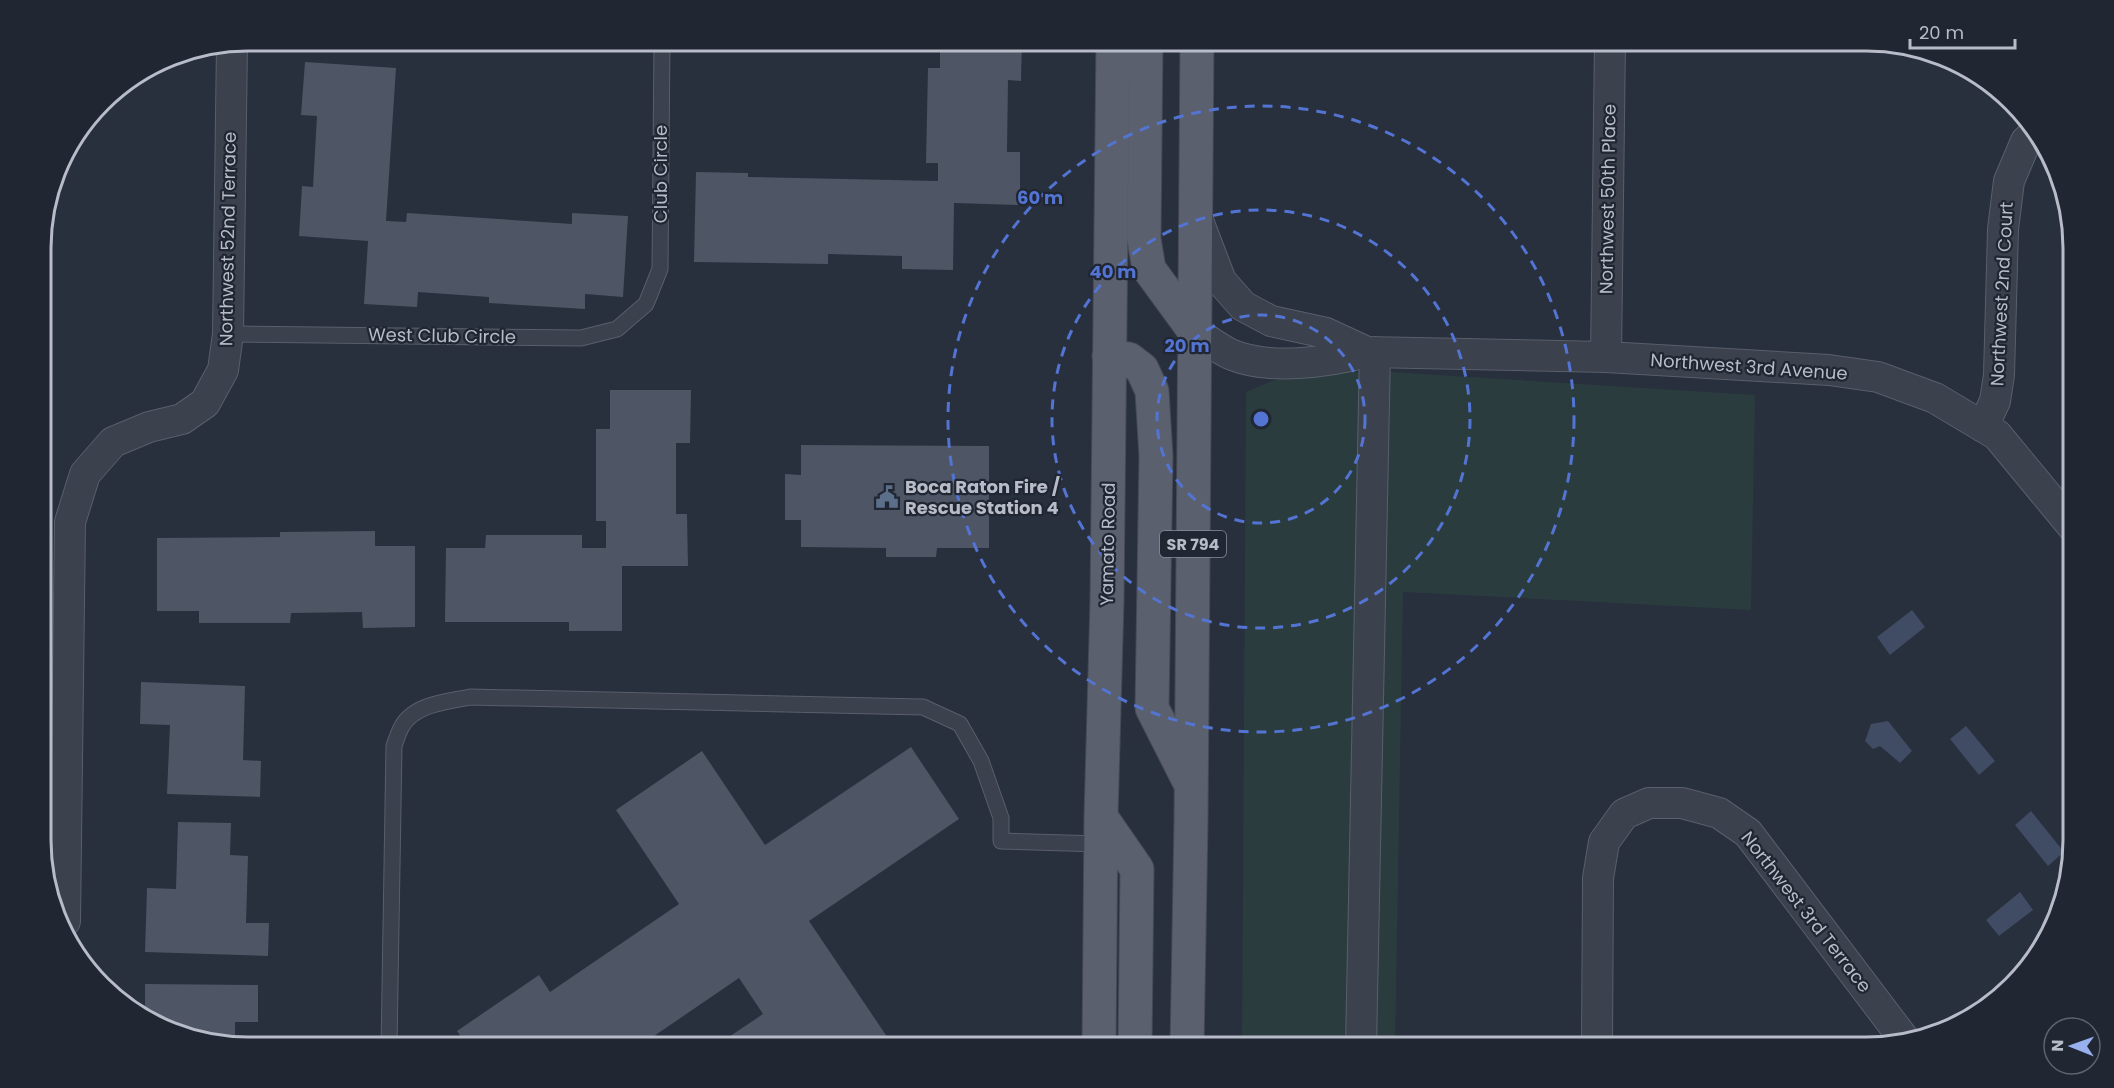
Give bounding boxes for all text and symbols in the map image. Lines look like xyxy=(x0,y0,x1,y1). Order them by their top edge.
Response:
scale bar xyxy=(1910,12,2015,50)
text: 20 m xyxy=(1919,20,1964,45)
street label: Northwest 50th Place xyxy=(1593,104,1622,294)
street label: Club Circle xyxy=(648,125,673,223)
street label: Northwest 52nd Terrace xyxy=(213,132,242,346)
text: 60 m xyxy=(1017,185,1063,210)
street label: Northwest 2nd Court xyxy=(1984,201,2019,387)
text: 40 m xyxy=(1090,259,1136,284)
street label: West Club Circle xyxy=(368,322,516,349)
text: 20 m xyxy=(1165,333,1209,358)
street label: Northwest 3rd Avenue xyxy=(1650,347,1848,386)
centre of rings xyxy=(1251,409,1271,429)
place label: Boca Raton Fire / Rescue Station 4 xyxy=(905,474,1060,520)
street label: Yamato Road xyxy=(1094,482,1121,606)
public building icon: Boca Raton Fire / Rescue Station 4 xyxy=(874,484,900,510)
road number: SR 794 xyxy=(1160,531,1226,557)
street label: Northwest 3rd Terrace xyxy=(1735,826,1877,998)
north arrow xyxy=(2042,1016,2102,1076)
text: N xyxy=(2046,1040,2069,1052)

